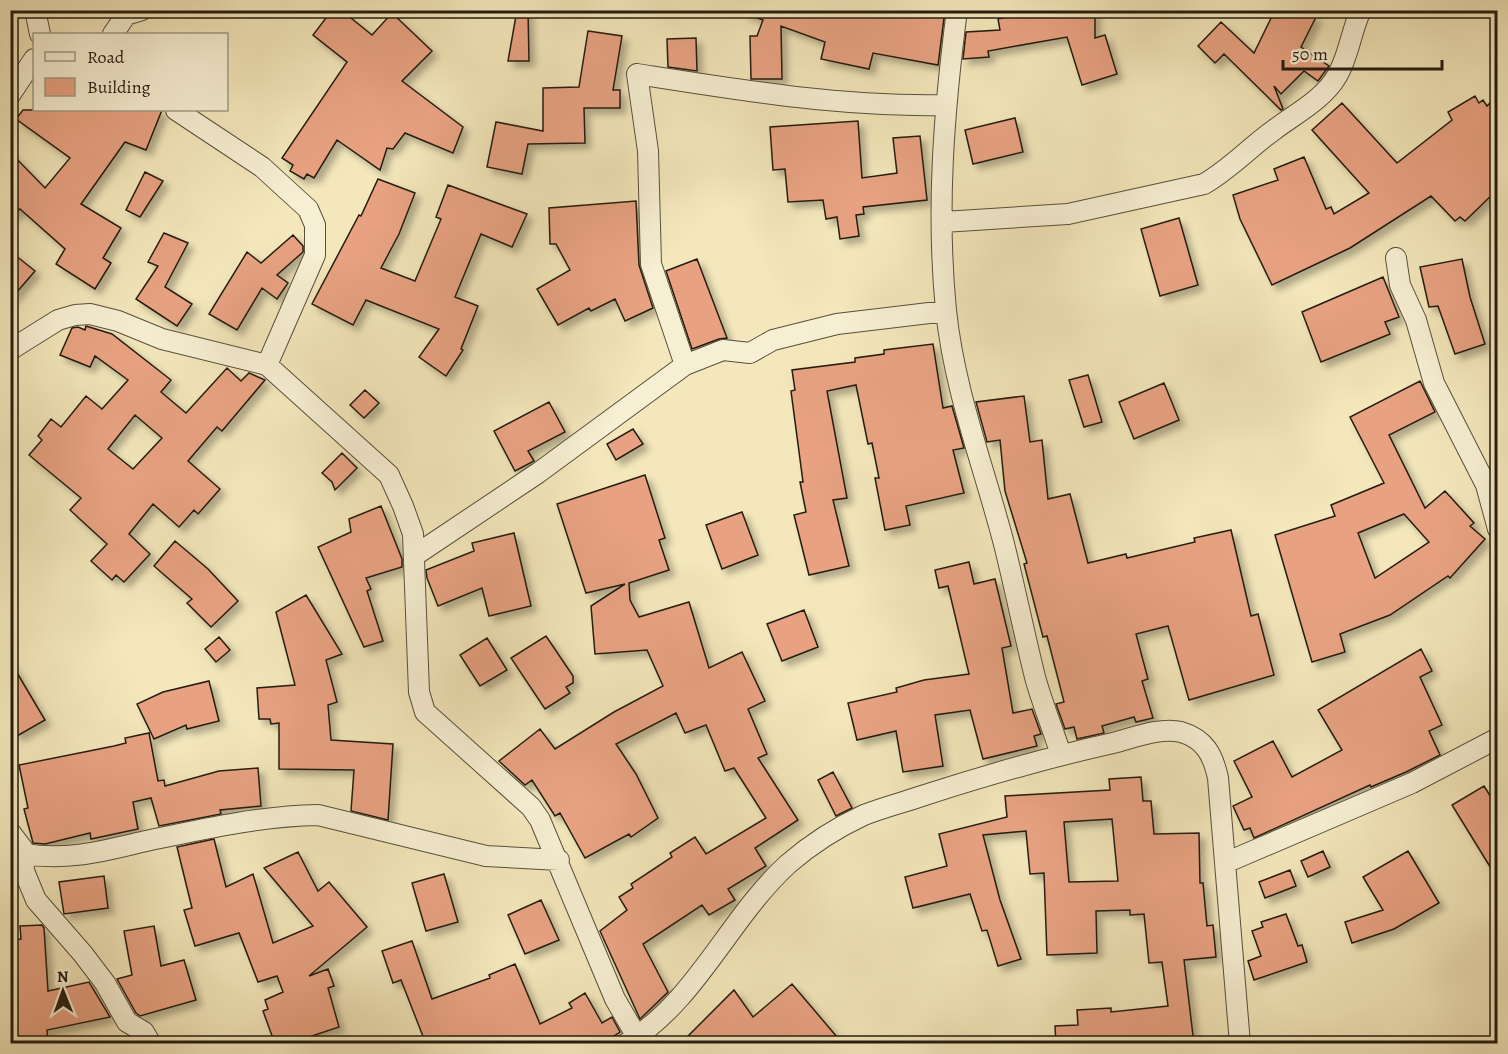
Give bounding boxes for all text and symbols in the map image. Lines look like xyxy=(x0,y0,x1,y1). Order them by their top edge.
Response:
legend xyxy=(33,33,228,111)
scale bar xyxy=(1283,33,1442,71)
text: 50 m xyxy=(1292,42,1328,66)
text: Road xyxy=(87,45,125,69)
text: Building xyxy=(87,75,151,99)
north arrow xyxy=(33,961,93,1021)
text: N xyxy=(57,966,69,988)

